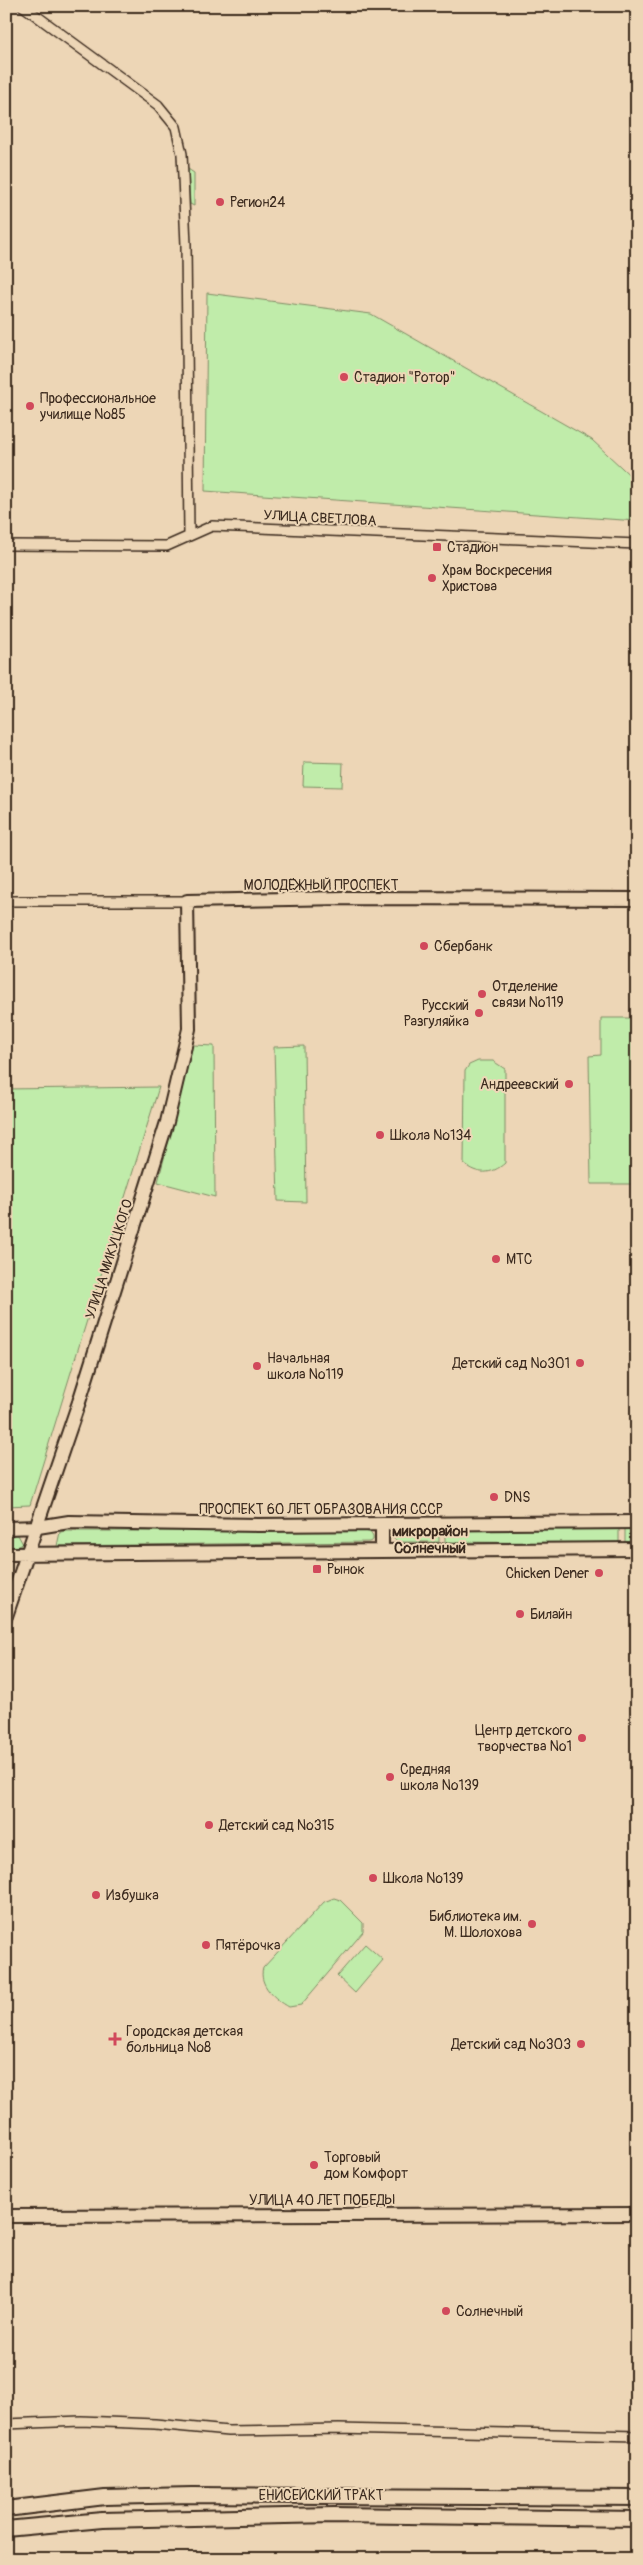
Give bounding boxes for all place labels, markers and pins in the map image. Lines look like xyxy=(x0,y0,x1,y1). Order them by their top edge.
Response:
place label: Регион24 xyxy=(230,194,285,211)
marker: Регион24 xyxy=(214,196,226,208)
place label: Стадион "Ротор" xyxy=(354,369,455,386)
marker: Стадион "Ротор" xyxy=(338,371,350,383)
place label: Профессиональное училище №85 xyxy=(39,390,156,423)
marker: Профессиональное училище №85 xyxy=(24,400,36,412)
place label: Стадион xyxy=(447,539,498,556)
marker: Стадион xyxy=(431,541,443,553)
place label: Храм Воскресения Христова xyxy=(442,562,552,595)
marker: Храм Воскресения Христова xyxy=(426,572,438,584)
place label: Сбербанк xyxy=(434,938,493,955)
marker: Сбербанк xyxy=(418,940,430,952)
place label: Отделение связи №119 xyxy=(492,978,564,1011)
marker: Отделение связи №119 xyxy=(476,988,488,1000)
place label: Русский Разгуляйка xyxy=(404,997,469,1030)
marker: Русский Разгуляйка xyxy=(473,1007,485,1019)
place label: Андреевский xyxy=(480,1076,559,1093)
marker: Андреевский xyxy=(563,1078,575,1090)
place label: Школа №134 xyxy=(390,1127,472,1144)
marker: Школа №134 xyxy=(374,1129,386,1141)
place label: МТС xyxy=(506,1251,533,1268)
marker: МТС xyxy=(490,1253,502,1265)
place label: Начальная школа №119 xyxy=(267,1350,344,1383)
place label: Детский сад №301 xyxy=(451,1355,570,1372)
marker: Детский сад №301 xyxy=(574,1357,586,1369)
marker: Начальная школа №119 xyxy=(251,1360,263,1372)
place label: DNS xyxy=(504,1489,530,1506)
marker: DNS xyxy=(488,1491,500,1503)
place label: Рынок xyxy=(327,1561,365,1578)
marker: Рынок xyxy=(311,1563,323,1575)
place label: Chicken Dener xyxy=(505,1565,589,1582)
marker: Chicken Dener xyxy=(593,1567,605,1579)
place label: Билайн xyxy=(530,1606,572,1623)
marker: Билайн xyxy=(514,1608,526,1620)
place label: Центр детского творчества №1 xyxy=(475,1722,572,1755)
marker: Центр детского творчества №1 xyxy=(576,1732,588,1744)
place label: Средняя школа №139 xyxy=(400,1761,479,1794)
marker: Средняя школа №139 xyxy=(384,1771,396,1783)
place label: Детский сад №315 xyxy=(218,1817,335,1834)
marker: Детский сад №315 xyxy=(203,1819,215,1831)
place label: Школа №139 xyxy=(383,1870,464,1887)
marker: Школа №139 xyxy=(367,1872,379,1884)
place label: Избушка xyxy=(106,1887,159,1904)
marker: Избушка xyxy=(90,1889,102,1901)
place label: Библиотека им. М. Шолохова xyxy=(429,1908,522,1941)
marker: Библиотека им. М. Шолохова xyxy=(526,1918,538,1930)
place label: Пятёрочка xyxy=(216,1937,280,1954)
marker: Пятёрочка xyxy=(200,1939,212,1951)
place label: Городская детская больница №8 xyxy=(126,2023,243,2056)
marker: Городская детская больница №8 xyxy=(108,2032,122,2046)
place label: Детский сад №303 xyxy=(450,2036,571,2053)
marker: Детский сад №303 xyxy=(575,2038,587,2050)
place label: Торговый дом Комфорт xyxy=(324,2149,408,2182)
marker: Торговый дом Комфорт xyxy=(308,2159,320,2171)
place label: Солнечный xyxy=(456,2303,523,2320)
marker: Солнечный xyxy=(440,2305,452,2317)

